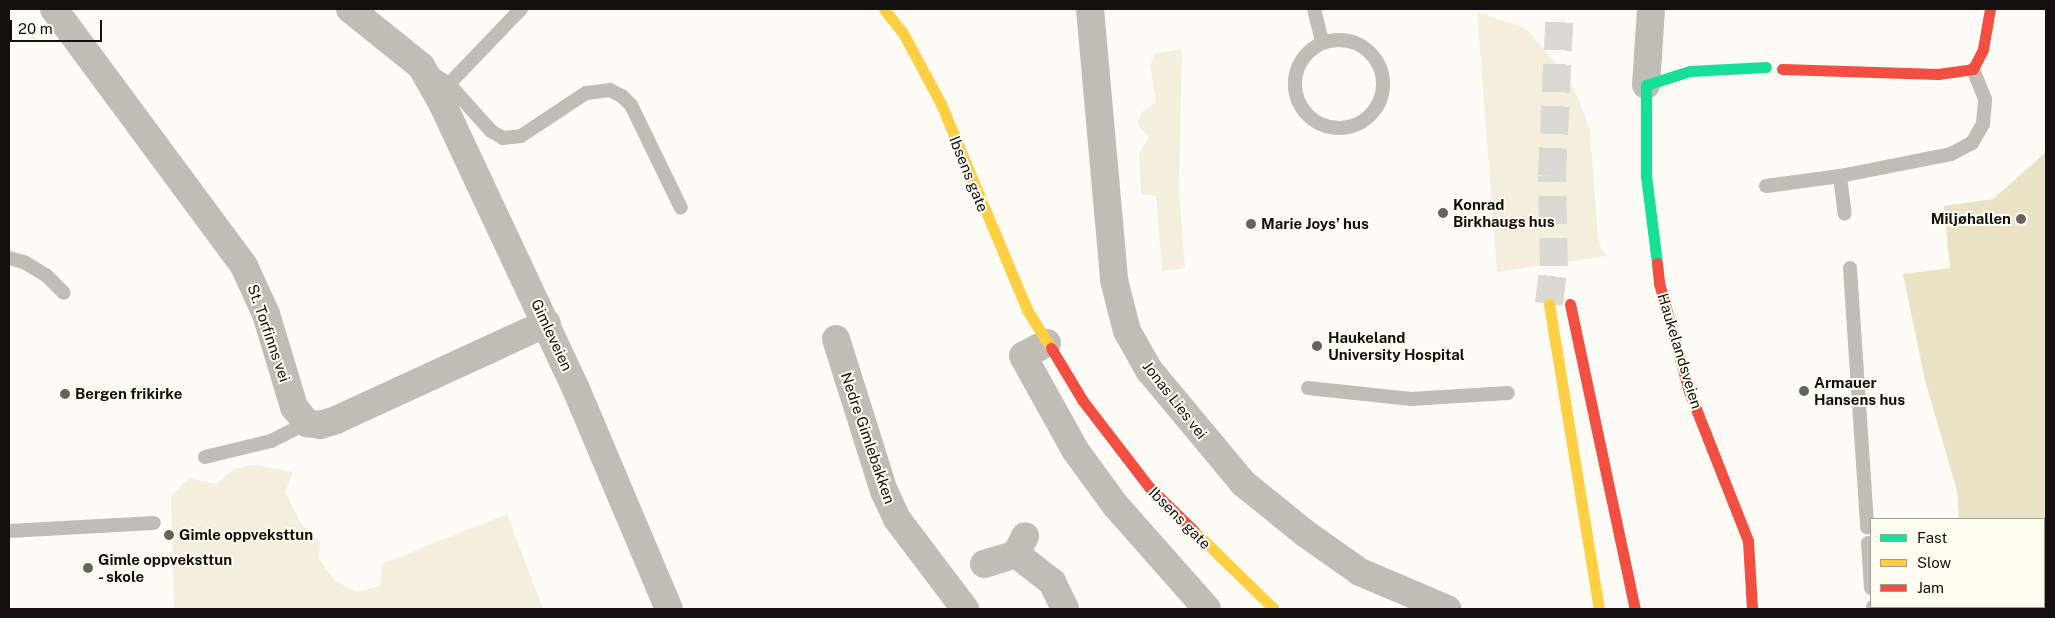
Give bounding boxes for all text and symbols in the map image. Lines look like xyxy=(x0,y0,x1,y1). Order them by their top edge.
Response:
scale bar xyxy=(12,10,105,42)
text: 20 m xyxy=(18,20,53,37)
street label: Ibsens gate xyxy=(946,133,992,215)
place label: Konrad Birkhaugs hus xyxy=(1453,195,1555,230)
marker: Konrad Birkhaugs hus xyxy=(1437,207,1449,219)
place label: Miljøhallen xyxy=(1931,210,2011,228)
marker: Miljøhallen xyxy=(2015,213,2027,225)
place label: Marie Joys’ hus xyxy=(1261,215,1369,233)
marker: Marie Joys’ hus xyxy=(1245,218,1257,230)
street label: St. Torfinns vei xyxy=(244,282,294,384)
street label: Haukelandsveien xyxy=(1654,291,1706,411)
street label: Gimleveien xyxy=(528,296,576,374)
place label: Haukeland University Hospital xyxy=(1328,328,1465,363)
marker: Haukeland University Hospital xyxy=(1310,339,1324,353)
street label: Jonas Lies vei xyxy=(1139,357,1211,443)
street label: Nedre Gimlebakken xyxy=(837,370,899,506)
place label: Armauer Hansens hus xyxy=(1814,373,1905,408)
place label: Bergen frikirke xyxy=(75,385,182,403)
marker: Armauer Hansens hus xyxy=(1798,385,1810,397)
marker: Bergen frikirke xyxy=(59,388,71,400)
street label: Ibsens gate xyxy=(1145,483,1215,553)
legend xyxy=(1870,518,2045,608)
place label: Gimle oppveksttun xyxy=(179,526,313,544)
marker: Gimle oppveksttun xyxy=(163,529,175,541)
text: Fast xyxy=(1917,529,1947,546)
place label: Gimle oppveksttun - skole xyxy=(98,550,232,585)
text: Slow xyxy=(1917,554,1951,571)
marker: Gimle oppveksttun - skole xyxy=(82,562,94,574)
text: Jam xyxy=(1917,579,1944,596)

